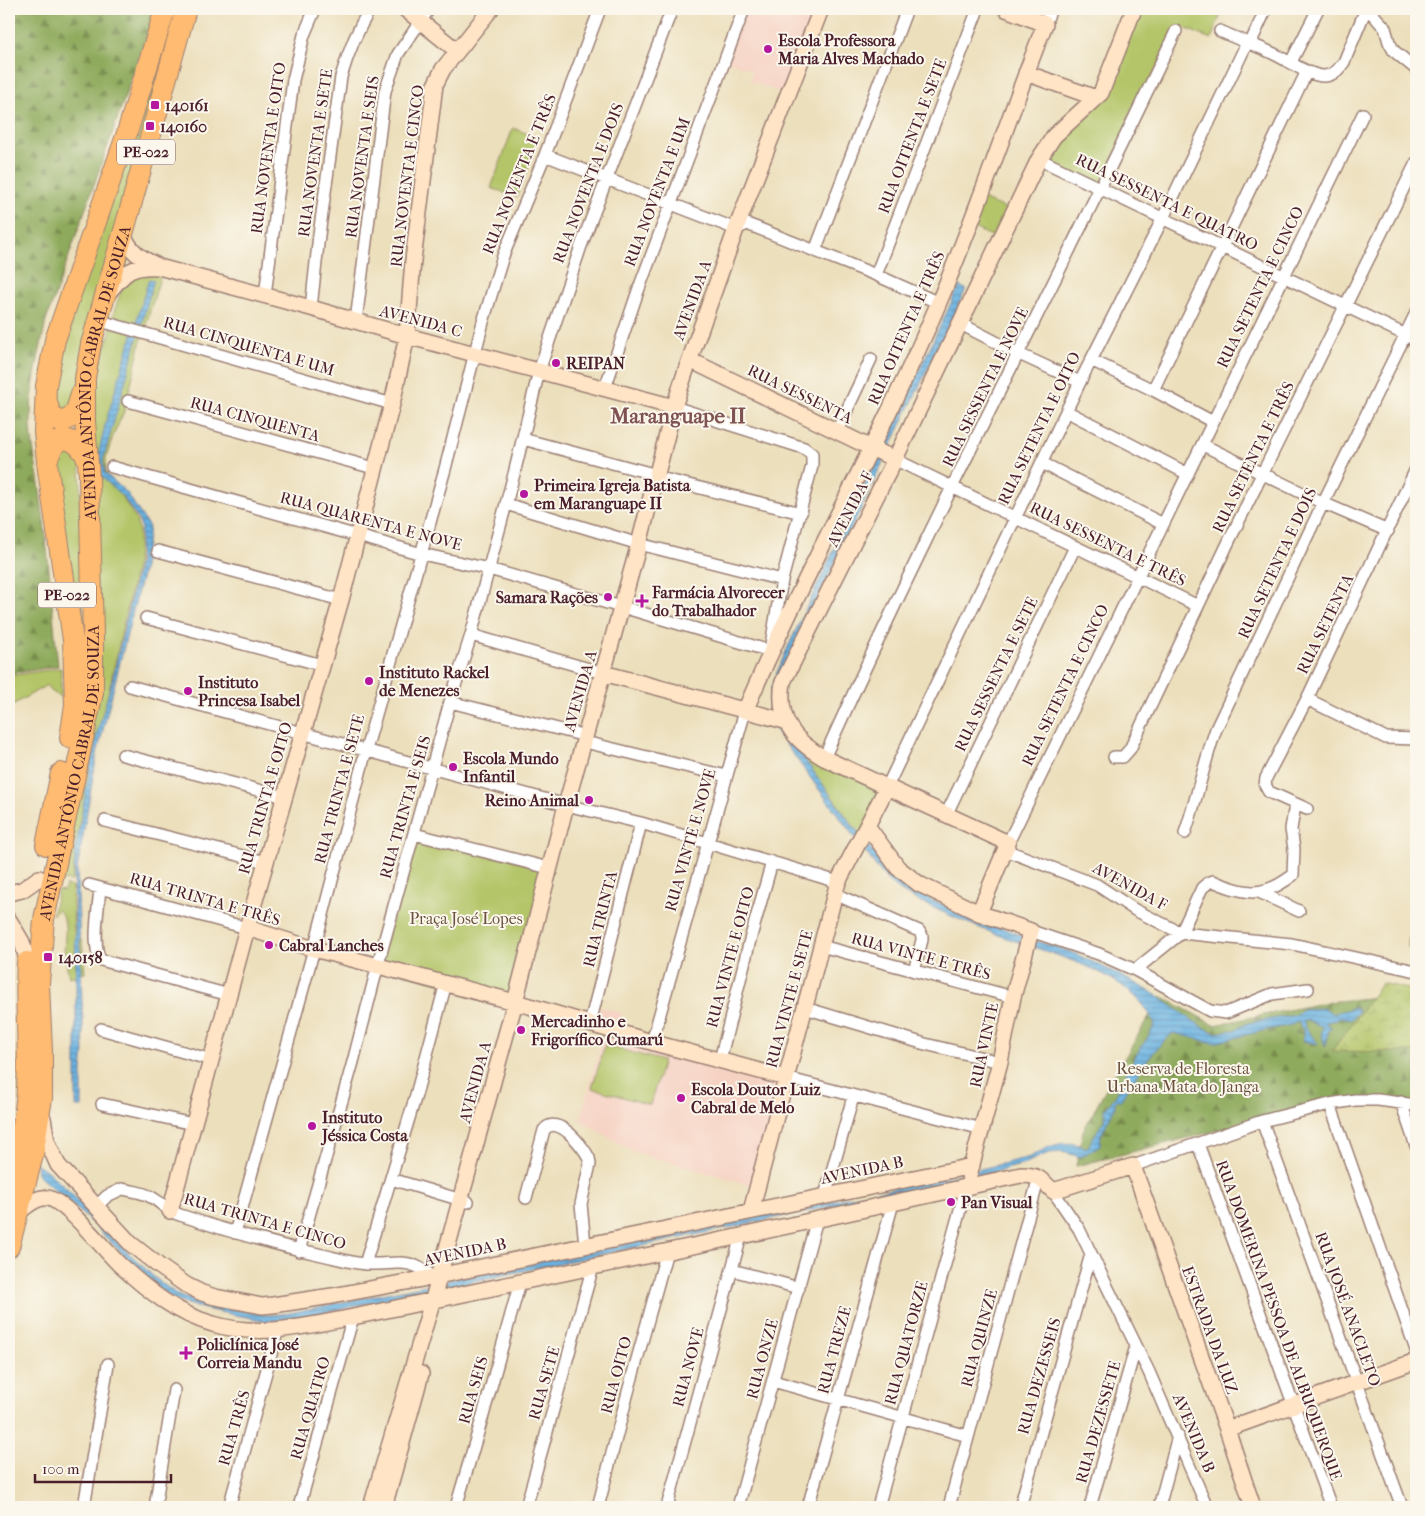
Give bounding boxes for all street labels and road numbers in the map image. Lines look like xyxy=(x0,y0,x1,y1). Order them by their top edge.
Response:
street label: RUA OITENTA E SETE xyxy=(874,56,950,216)
street label: RUA NOVENTA E OITO xyxy=(247,61,289,235)
street label: RUA NOVENTA E SETE xyxy=(294,67,336,238)
street label: RUA NOVENTA E SEIS xyxy=(341,75,383,239)
street label: RUA NOVENTA E CINCO xyxy=(386,84,428,268)
street label: RUA NOVENTA E TRÊS xyxy=(477,90,560,257)
street label: RUA NOVENTA E DOIS xyxy=(549,100,627,266)
street label: RUA NOVENTA E UM xyxy=(620,114,694,269)
road number: PE-022 xyxy=(117,140,175,164)
street label: RUA SESSENTA E QUATRO xyxy=(1073,150,1261,254)
street label: RUA SETENTA E CINCO xyxy=(1212,203,1308,371)
street label: AVENIDA ANTÔNIO CABRAL DE SOUZA xyxy=(75,223,135,522)
street label: RUA OITENTA E TRÊS xyxy=(863,248,949,408)
street label: AVENIDA A xyxy=(668,257,716,344)
street label: AVENIDA C xyxy=(377,301,464,341)
street label: RUA SESSENTA E NOVE xyxy=(938,304,1032,470)
street label: RUA CINQUENTA E UM xyxy=(161,312,337,380)
street label: RUA SETENTA E OITO xyxy=(994,349,1084,507)
street label: RUA SESSENTA xyxy=(744,360,856,428)
street label: RUA SETENTA E TRÊS xyxy=(1207,378,1298,536)
street label: RUA CINQUENTA xyxy=(188,393,323,446)
street label: AVENIDA F xyxy=(822,468,877,551)
street label: RUA SETENTA E DOIS xyxy=(1234,484,1320,642)
street label: RUA QUARENTA E NOVE xyxy=(278,488,464,555)
street label: RUA SESSENTA E TRÊS xyxy=(1027,497,1190,590)
street label: RUA SETENTA xyxy=(1293,570,1358,677)
road number: PE-022 xyxy=(38,582,96,608)
street label: RUA SESSENTA E SETE xyxy=(950,593,1042,754)
street label: RUA SETENTA E CINCO xyxy=(1017,601,1113,769)
street label: AVENIDA ANTÔNIO CABRAL DE SOUZA xyxy=(34,624,103,923)
street label: AVENIDA A xyxy=(559,647,601,735)
street label: RUA TRINTA E SETE xyxy=(310,712,368,866)
street label: RUA TRINTA E OITO xyxy=(234,720,296,876)
street label: RUA TRINTA E SEIS xyxy=(375,733,435,881)
street label: RUA VINTE E NOVE xyxy=(661,766,720,914)
street label: AVENIDA F xyxy=(1089,857,1171,914)
street label: RUA TRINTA E TRÊS xyxy=(127,867,283,930)
street label: RUA TRINTA xyxy=(579,868,621,969)
street label: RUA VINTE E OITO xyxy=(702,884,758,1030)
street label: RUA VINTE E TRÊS xyxy=(849,927,993,984)
street label: RUA VINTE E SETE xyxy=(761,928,817,1070)
street label: RUA VINTE xyxy=(966,1000,1002,1089)
street label: AVENIDA A xyxy=(455,1038,495,1126)
street label: AVENIDA B xyxy=(818,1152,905,1188)
street label: RUA DOMERINA PESSOA DE ALBUQUERQUE xyxy=(1212,1157,1346,1483)
street label: RUA TRINTA E CINCO xyxy=(182,1189,348,1253)
street label: RUA JOSÉ ANACLETO xyxy=(1311,1229,1386,1389)
street label: AVENIDA B xyxy=(421,1234,508,1270)
street label: ESTRADA DA LUZ xyxy=(1178,1263,1242,1397)
street label: RUA QUATORZE xyxy=(880,1279,932,1407)
street label: RUA QUINZE xyxy=(957,1287,1001,1389)
street label: RUA TREZE xyxy=(813,1304,855,1396)
street label: RUA DEZESSEIS xyxy=(1013,1315,1065,1437)
street label: RUA ONZE xyxy=(742,1316,782,1401)
street label: RUA NOVE xyxy=(668,1325,708,1409)
street label: RUA OITO xyxy=(597,1334,635,1416)
street label: RUA SETE xyxy=(524,1344,564,1422)
street label: RUA QUATRO xyxy=(286,1354,334,1462)
street label: RUA SEIS xyxy=(454,1354,492,1426)
street label: RUA DEZESSETE xyxy=(1071,1358,1125,1485)
street label: RUA TRÊS xyxy=(213,1388,254,1468)
street label: AVENIDA B xyxy=(1168,1390,1219,1475)

